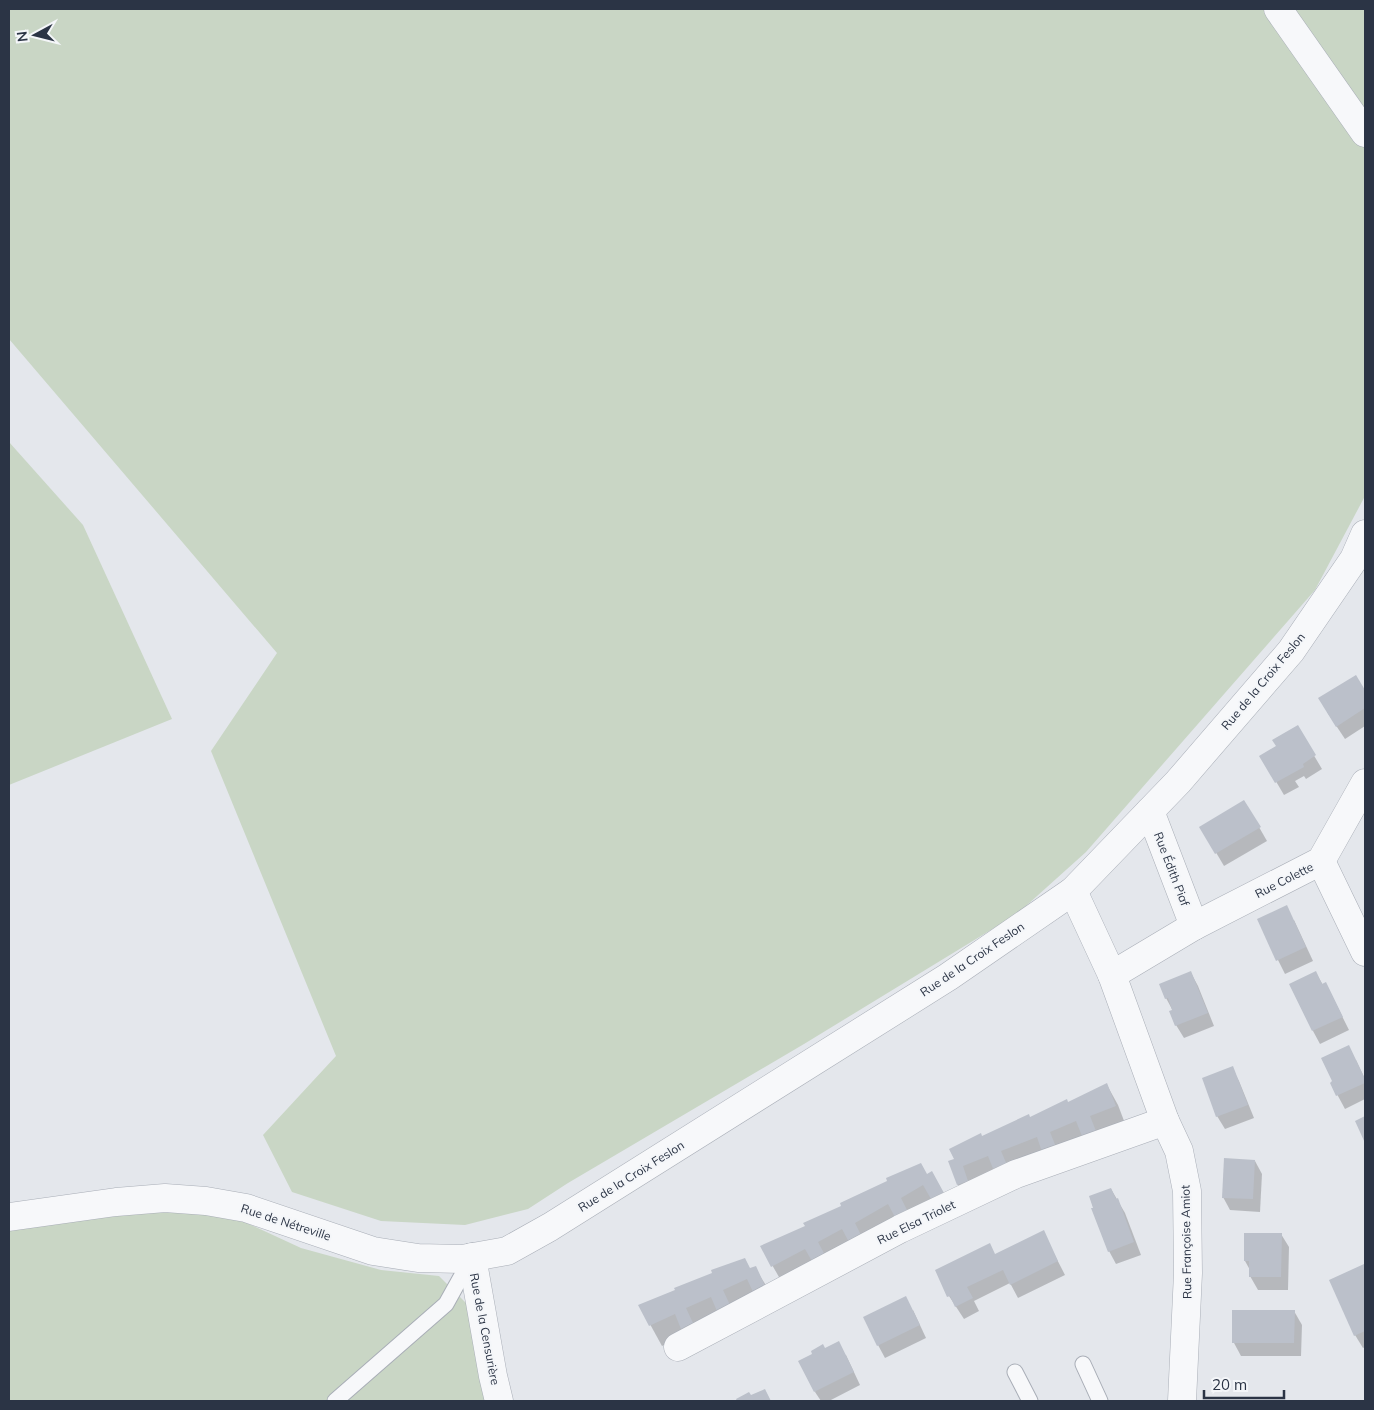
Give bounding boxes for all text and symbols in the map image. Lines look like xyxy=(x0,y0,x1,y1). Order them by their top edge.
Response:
north arrow xyxy=(10,10,60,60)
text: N xyxy=(13,30,32,43)
street label: Rue de la Croix Feslon xyxy=(1218,629,1308,733)
street label: Rue Édith Piaf xyxy=(1151,830,1193,909)
street label: Rue Colette xyxy=(1252,859,1316,901)
street label: Rue de la Croix Feslon xyxy=(917,919,1027,999)
street label: Rue de la Croix Feslon xyxy=(575,1137,687,1215)
street label: Rue Françoise Amiot xyxy=(1178,1185,1194,1299)
street label: Rue Elsa Triolet xyxy=(874,1197,958,1247)
street label: Rue de Nétreville xyxy=(239,1200,333,1244)
street label: Rue de la Censurière xyxy=(467,1272,503,1386)
scale bar xyxy=(1204,1368,1284,1400)
text: 20 m xyxy=(1212,1375,1247,1394)

